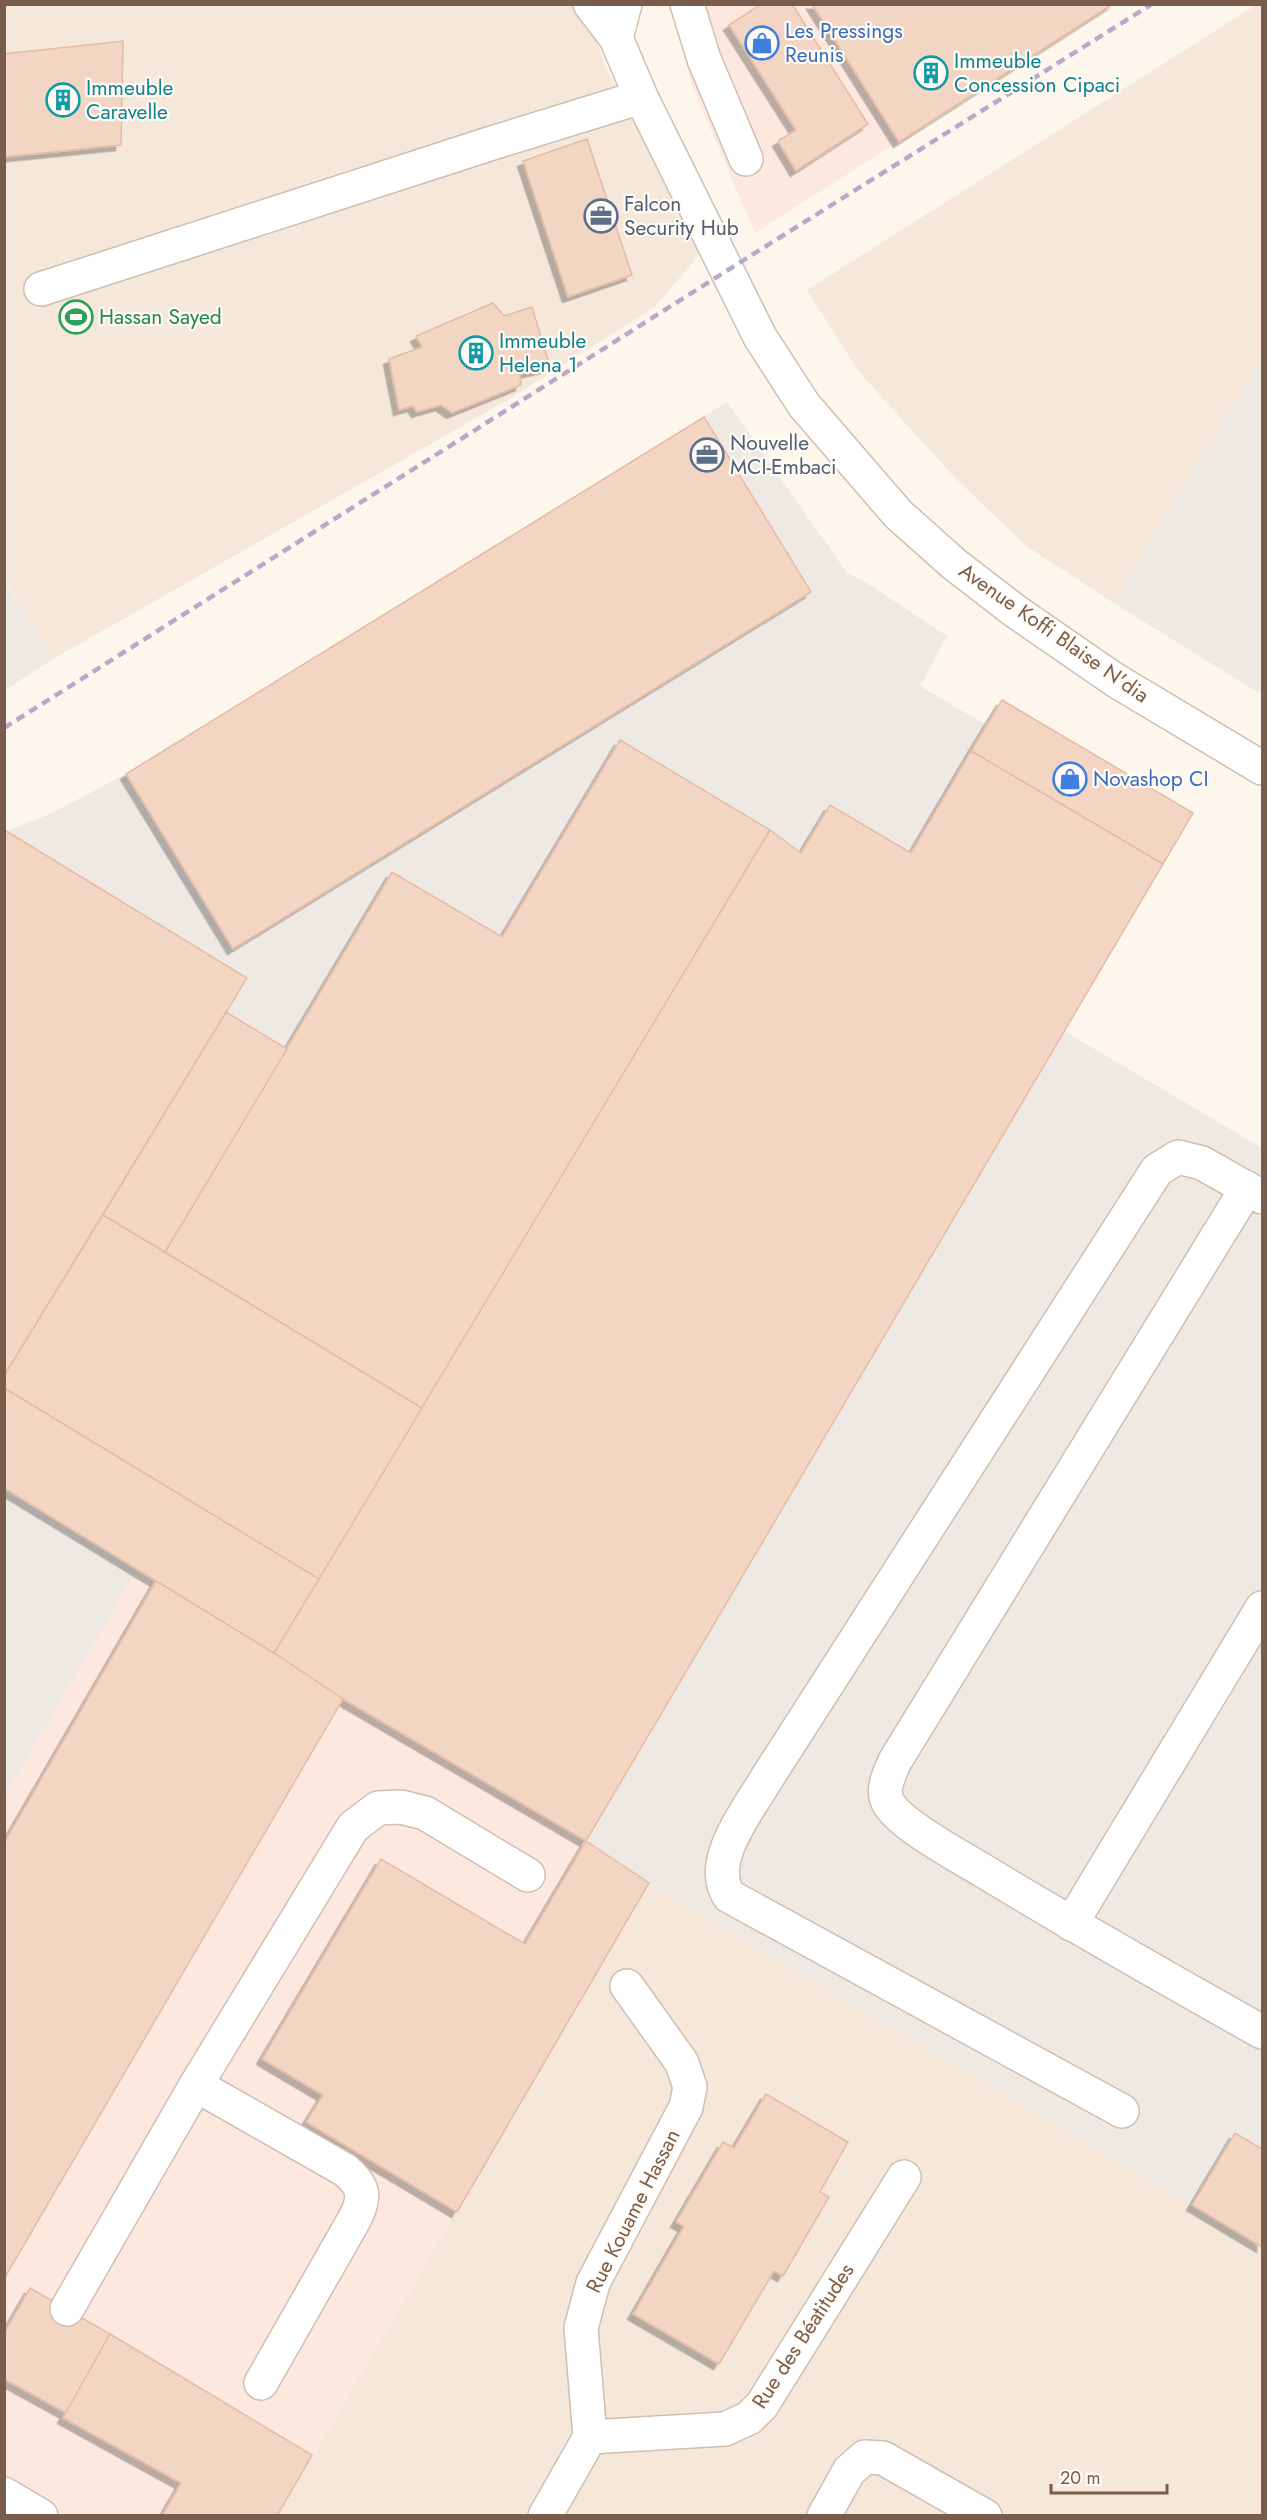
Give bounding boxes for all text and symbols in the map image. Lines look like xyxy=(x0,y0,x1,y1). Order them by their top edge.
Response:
place label: Les Pressings Reunis xyxy=(785,16,903,70)
shop icon: Les Pressings Reunis xyxy=(744,25,780,61)
place label: Immeuble Concession Cipaci xyxy=(954,46,1120,100)
building icon: Immeuble Concession Cipaci xyxy=(913,55,949,91)
place label: Immeuble Caravelle xyxy=(86,73,174,127)
building icon: Immeuble Caravelle xyxy=(45,82,81,118)
place label: Falcon Security Hub xyxy=(624,189,739,243)
office icon: Falcon Security Hub xyxy=(583,198,619,234)
sports icon: Hassan Sayed xyxy=(58,299,94,335)
place label: Hassan Sayed xyxy=(99,302,222,332)
place label: Immeuble Helena 1 xyxy=(499,326,587,380)
building icon: Immeuble Helena 1 xyxy=(458,335,494,371)
place label: Nouvelle MCI-Embaci xyxy=(730,428,836,482)
office icon: Nouvelle MCI-Embaci xyxy=(689,437,725,473)
street label: Avenue Koffi Blaise N'dia xyxy=(953,556,1155,710)
shop icon: Novashop CI xyxy=(1052,761,1088,797)
place label: Novashop CI xyxy=(1093,764,1209,794)
street label: Rue Kouame Hassan xyxy=(579,2124,687,2298)
street label: Rue des Béatitudes xyxy=(745,2257,861,2415)
scale bar xyxy=(1051,2457,1166,2495)
text: 20 m xyxy=(1060,2465,1100,2491)

